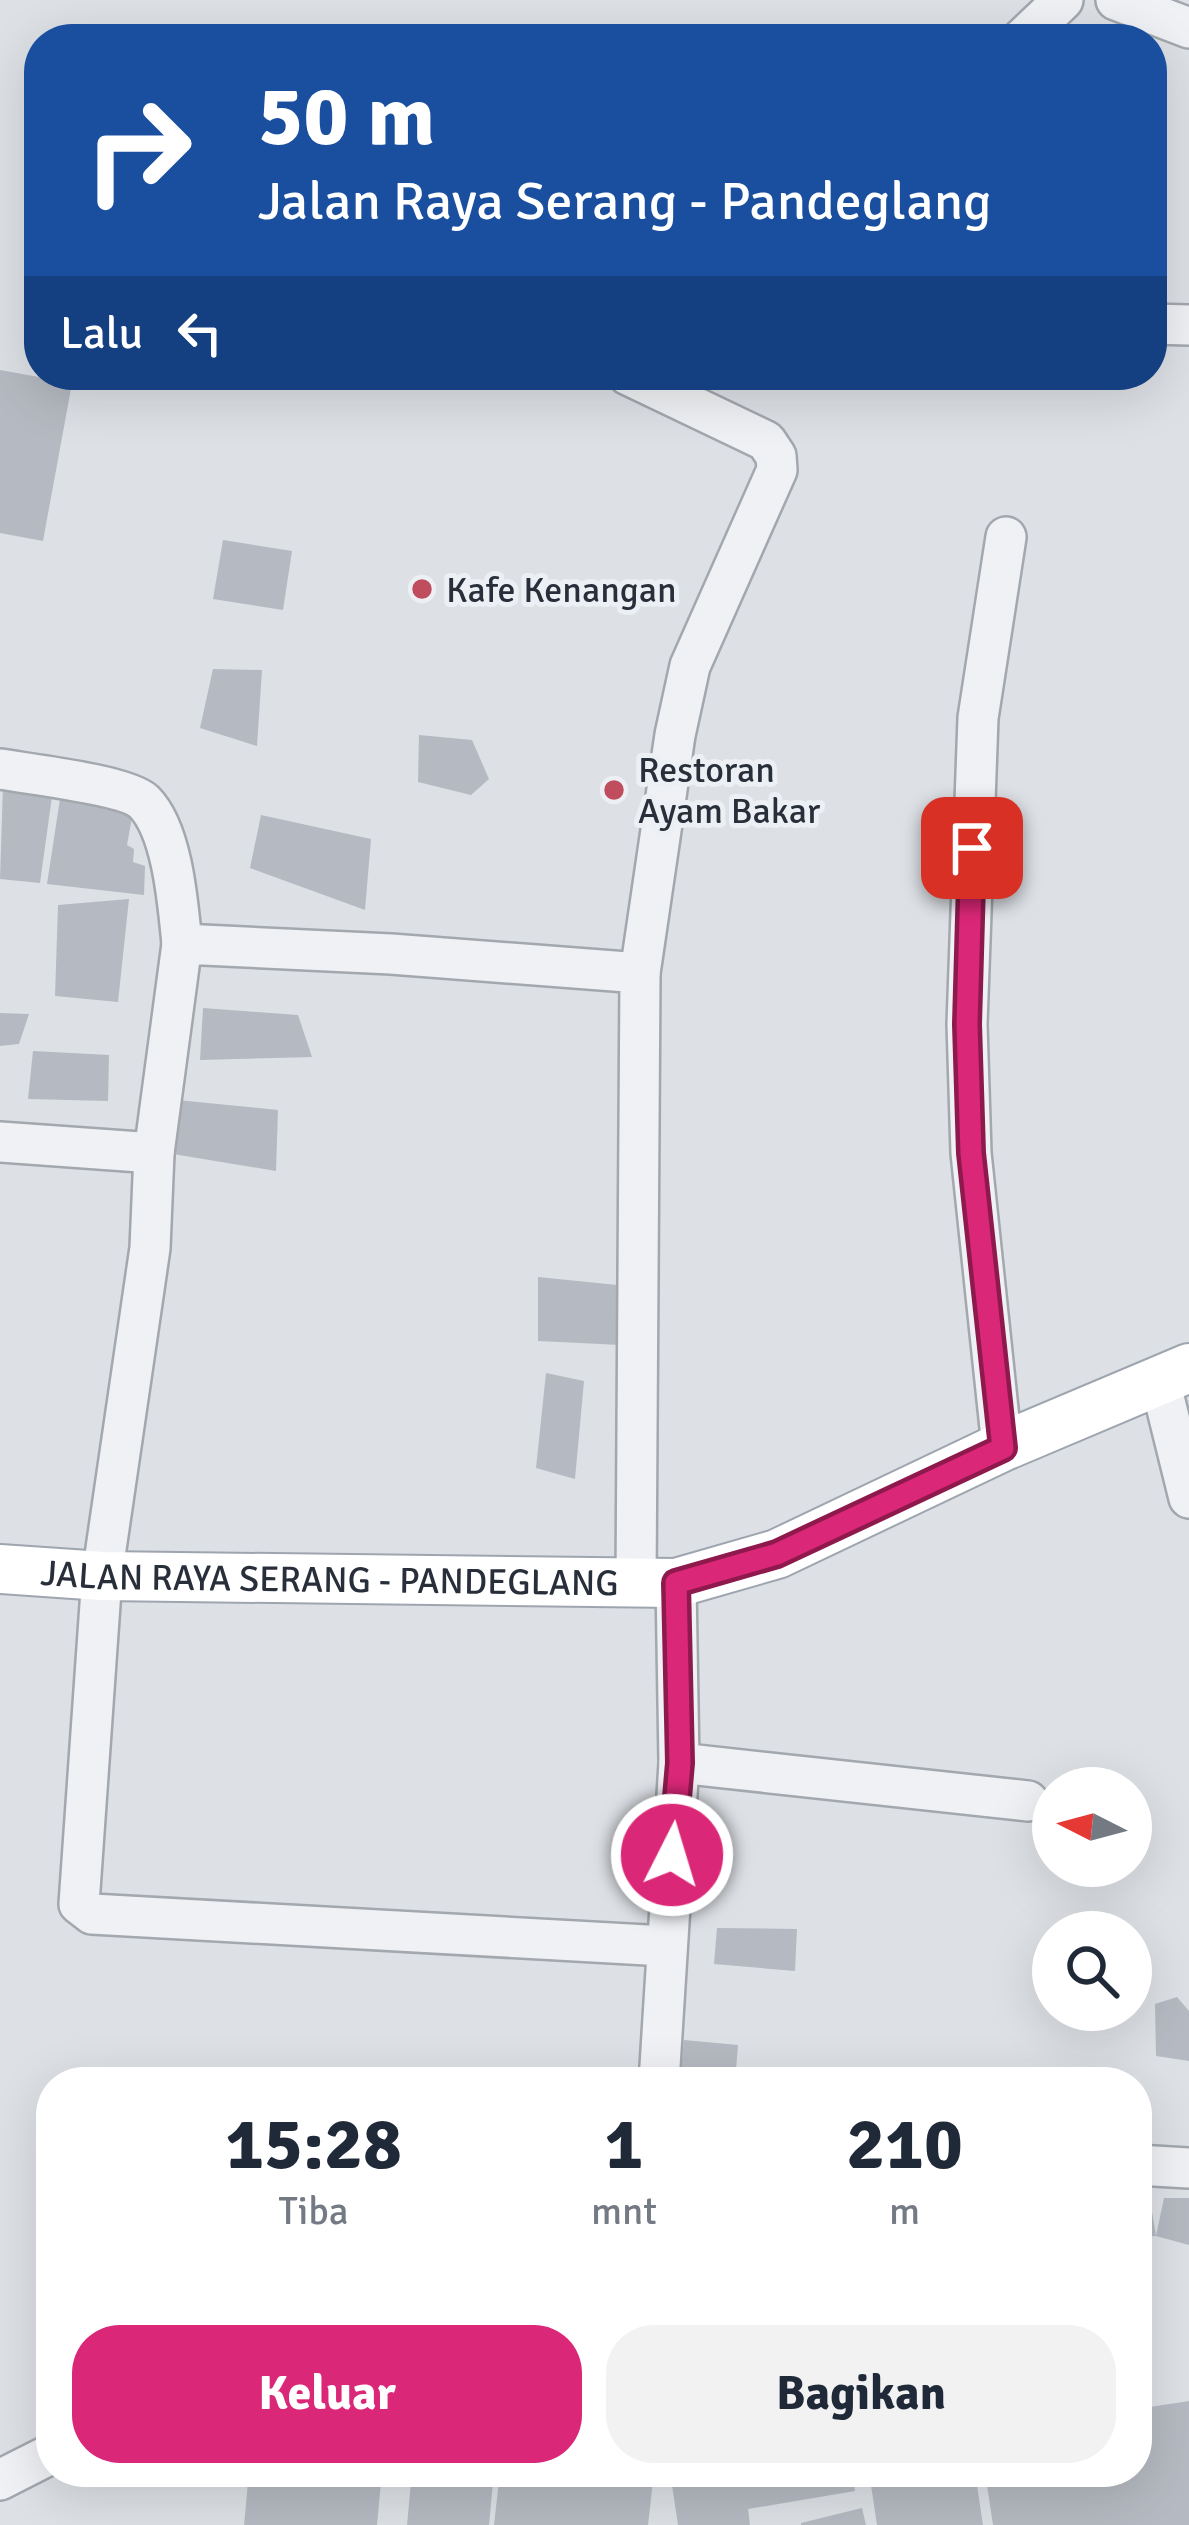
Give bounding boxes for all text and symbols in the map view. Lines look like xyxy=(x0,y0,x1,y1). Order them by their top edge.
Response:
text: 50 m xyxy=(258,65,435,169)
icon: right xyxy=(60,72,216,228)
text: Jalan Raya Serang - Pandeglang xyxy=(258,168,992,235)
icon: left xyxy=(167,300,233,366)
text: Lalu xyxy=(60,306,143,361)
place label: Kafe Kenangan xyxy=(446,568,677,613)
marker: Kafe Kenangan xyxy=(409,576,435,602)
place label: Restoran Ayam Bakar xyxy=(638,748,821,834)
marker: Restoran Ayam Bakar xyxy=(601,777,627,803)
pin xyxy=(921,797,1023,899)
icon: arrive xyxy=(939,815,1005,881)
street label: JALAN RAYA SERANG - PANDEGLANG xyxy=(39,1551,619,1606)
north arrow xyxy=(1032,1767,1152,1887)
map controls xyxy=(1032,1767,1152,2031)
position arrow xyxy=(609,1792,735,1918)
button: search xyxy=(1032,1911,1152,2031)
text: 15:28 xyxy=(225,2100,402,2189)
text: 1 xyxy=(605,2100,643,2189)
text: 210 xyxy=(846,2100,963,2189)
text: Tiba xyxy=(278,2187,349,2235)
text: mnt xyxy=(591,2187,657,2235)
text: m xyxy=(889,2187,920,2235)
button: Keluar xyxy=(72,2325,582,2463)
button: Bagikan xyxy=(606,2325,1116,2463)

